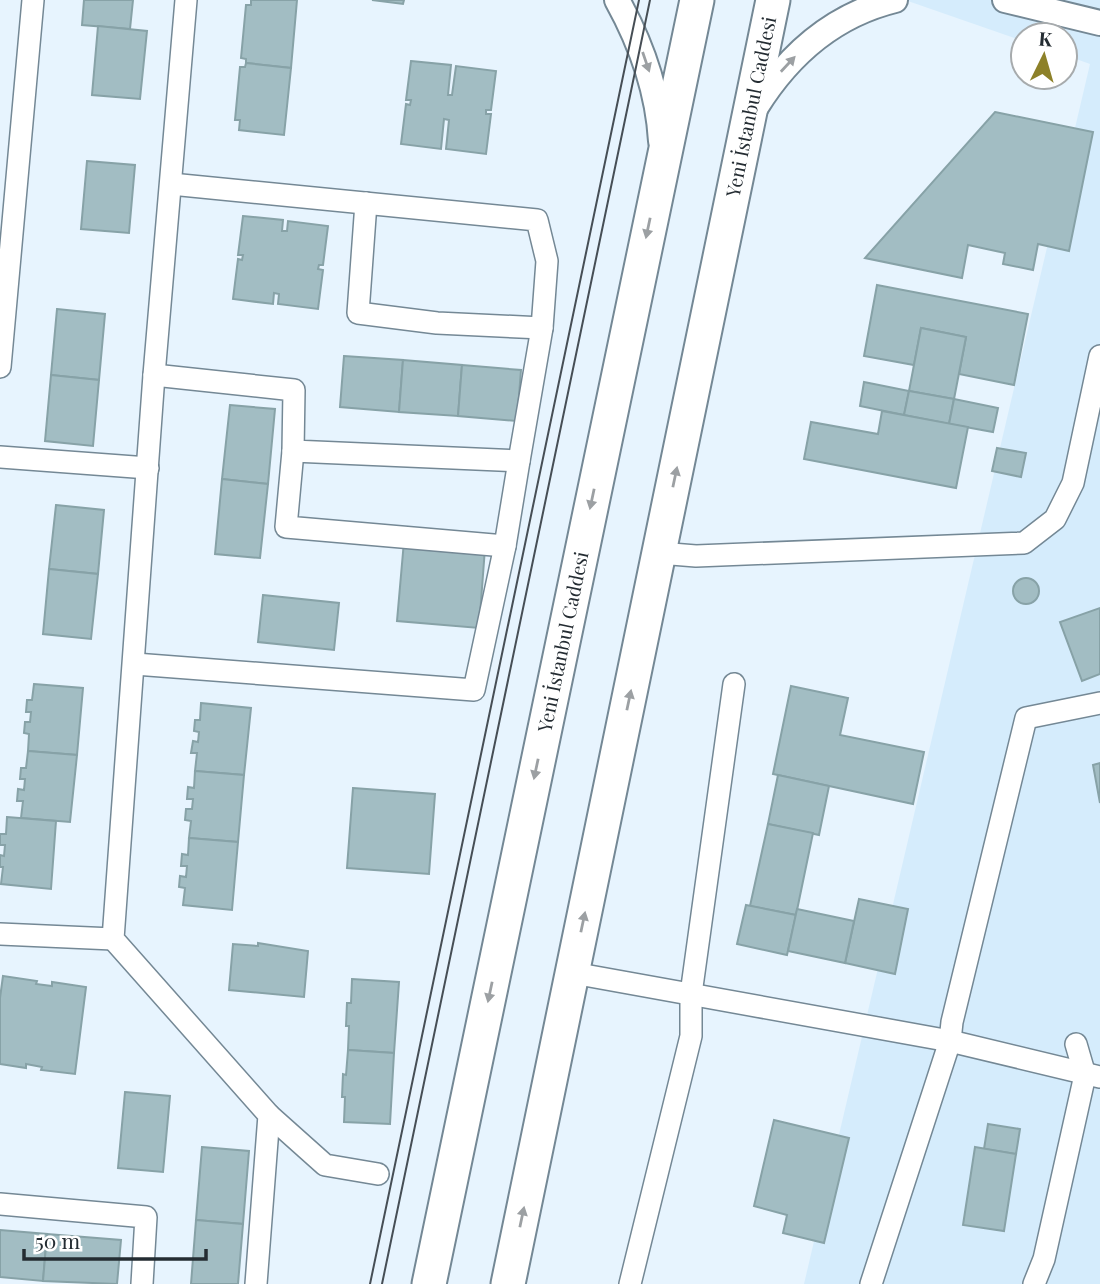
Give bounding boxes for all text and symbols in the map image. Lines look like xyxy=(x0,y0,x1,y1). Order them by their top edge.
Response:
street label: Yeni İstanbul Caddesi xyxy=(718,14,781,200)
north arrow xyxy=(1009,21,1079,91)
text: K xyxy=(1038,25,1054,52)
one-way arrow xyxy=(640,51,651,72)
one-way arrow xyxy=(780,55,796,73)
one-way arrow xyxy=(643,217,654,239)
one-way arrow xyxy=(669,466,680,488)
one-way arrow xyxy=(586,488,597,510)
street label: Yeni İstanbul Caddesi xyxy=(530,549,594,735)
one-way arrow xyxy=(623,689,634,711)
one-way arrow xyxy=(530,758,541,780)
one-way arrow xyxy=(578,911,589,933)
one-way arrow xyxy=(484,981,495,1003)
one-way arrow xyxy=(517,1206,528,1228)
scale bar xyxy=(24,1218,206,1262)
text: 50 m xyxy=(35,1226,81,1254)

